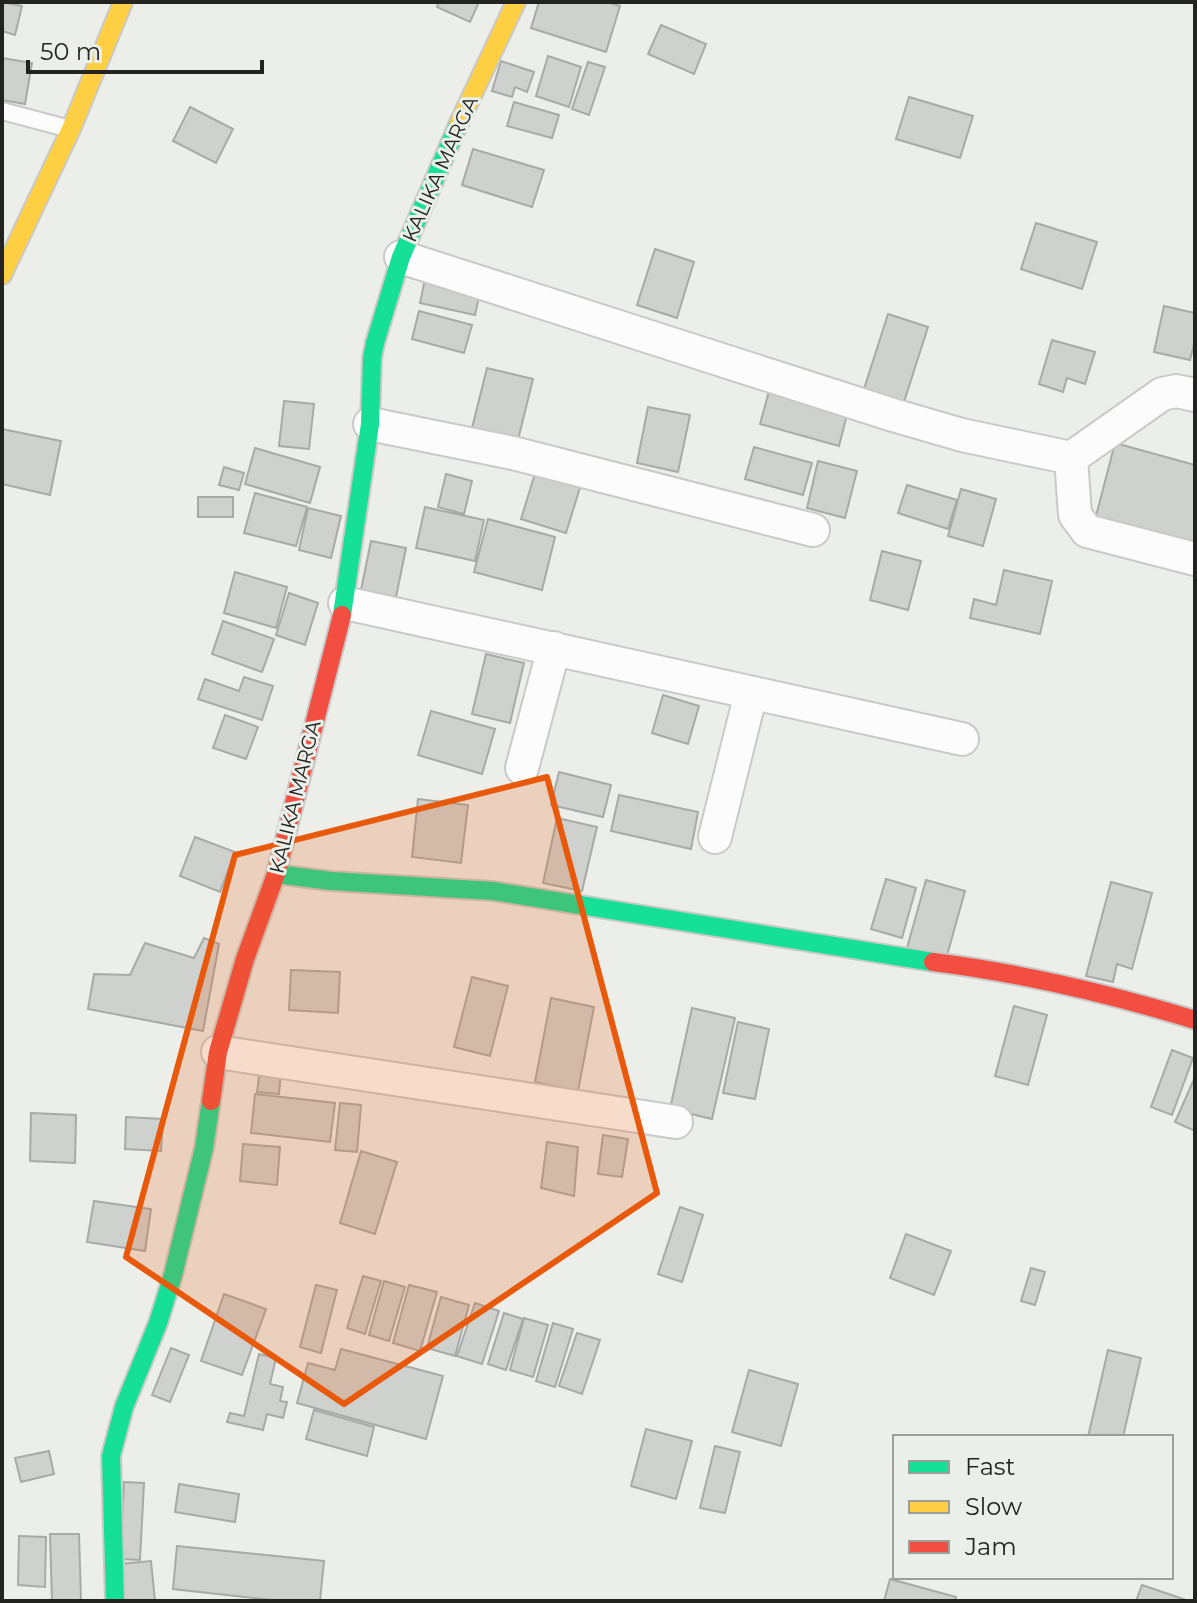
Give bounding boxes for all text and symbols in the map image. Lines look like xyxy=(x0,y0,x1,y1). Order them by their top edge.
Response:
scale bar xyxy=(28,24,262,74)
text: 50 m xyxy=(40,37,101,66)
street label: KALIKA MARGA xyxy=(397,92,483,246)
street label: KALIKA MARGA xyxy=(264,717,326,876)
legend xyxy=(893,1435,1173,1579)
text: Fast xyxy=(965,1452,1016,1481)
text: Slow xyxy=(965,1492,1022,1521)
text: Jam xyxy=(964,1532,1017,1561)

